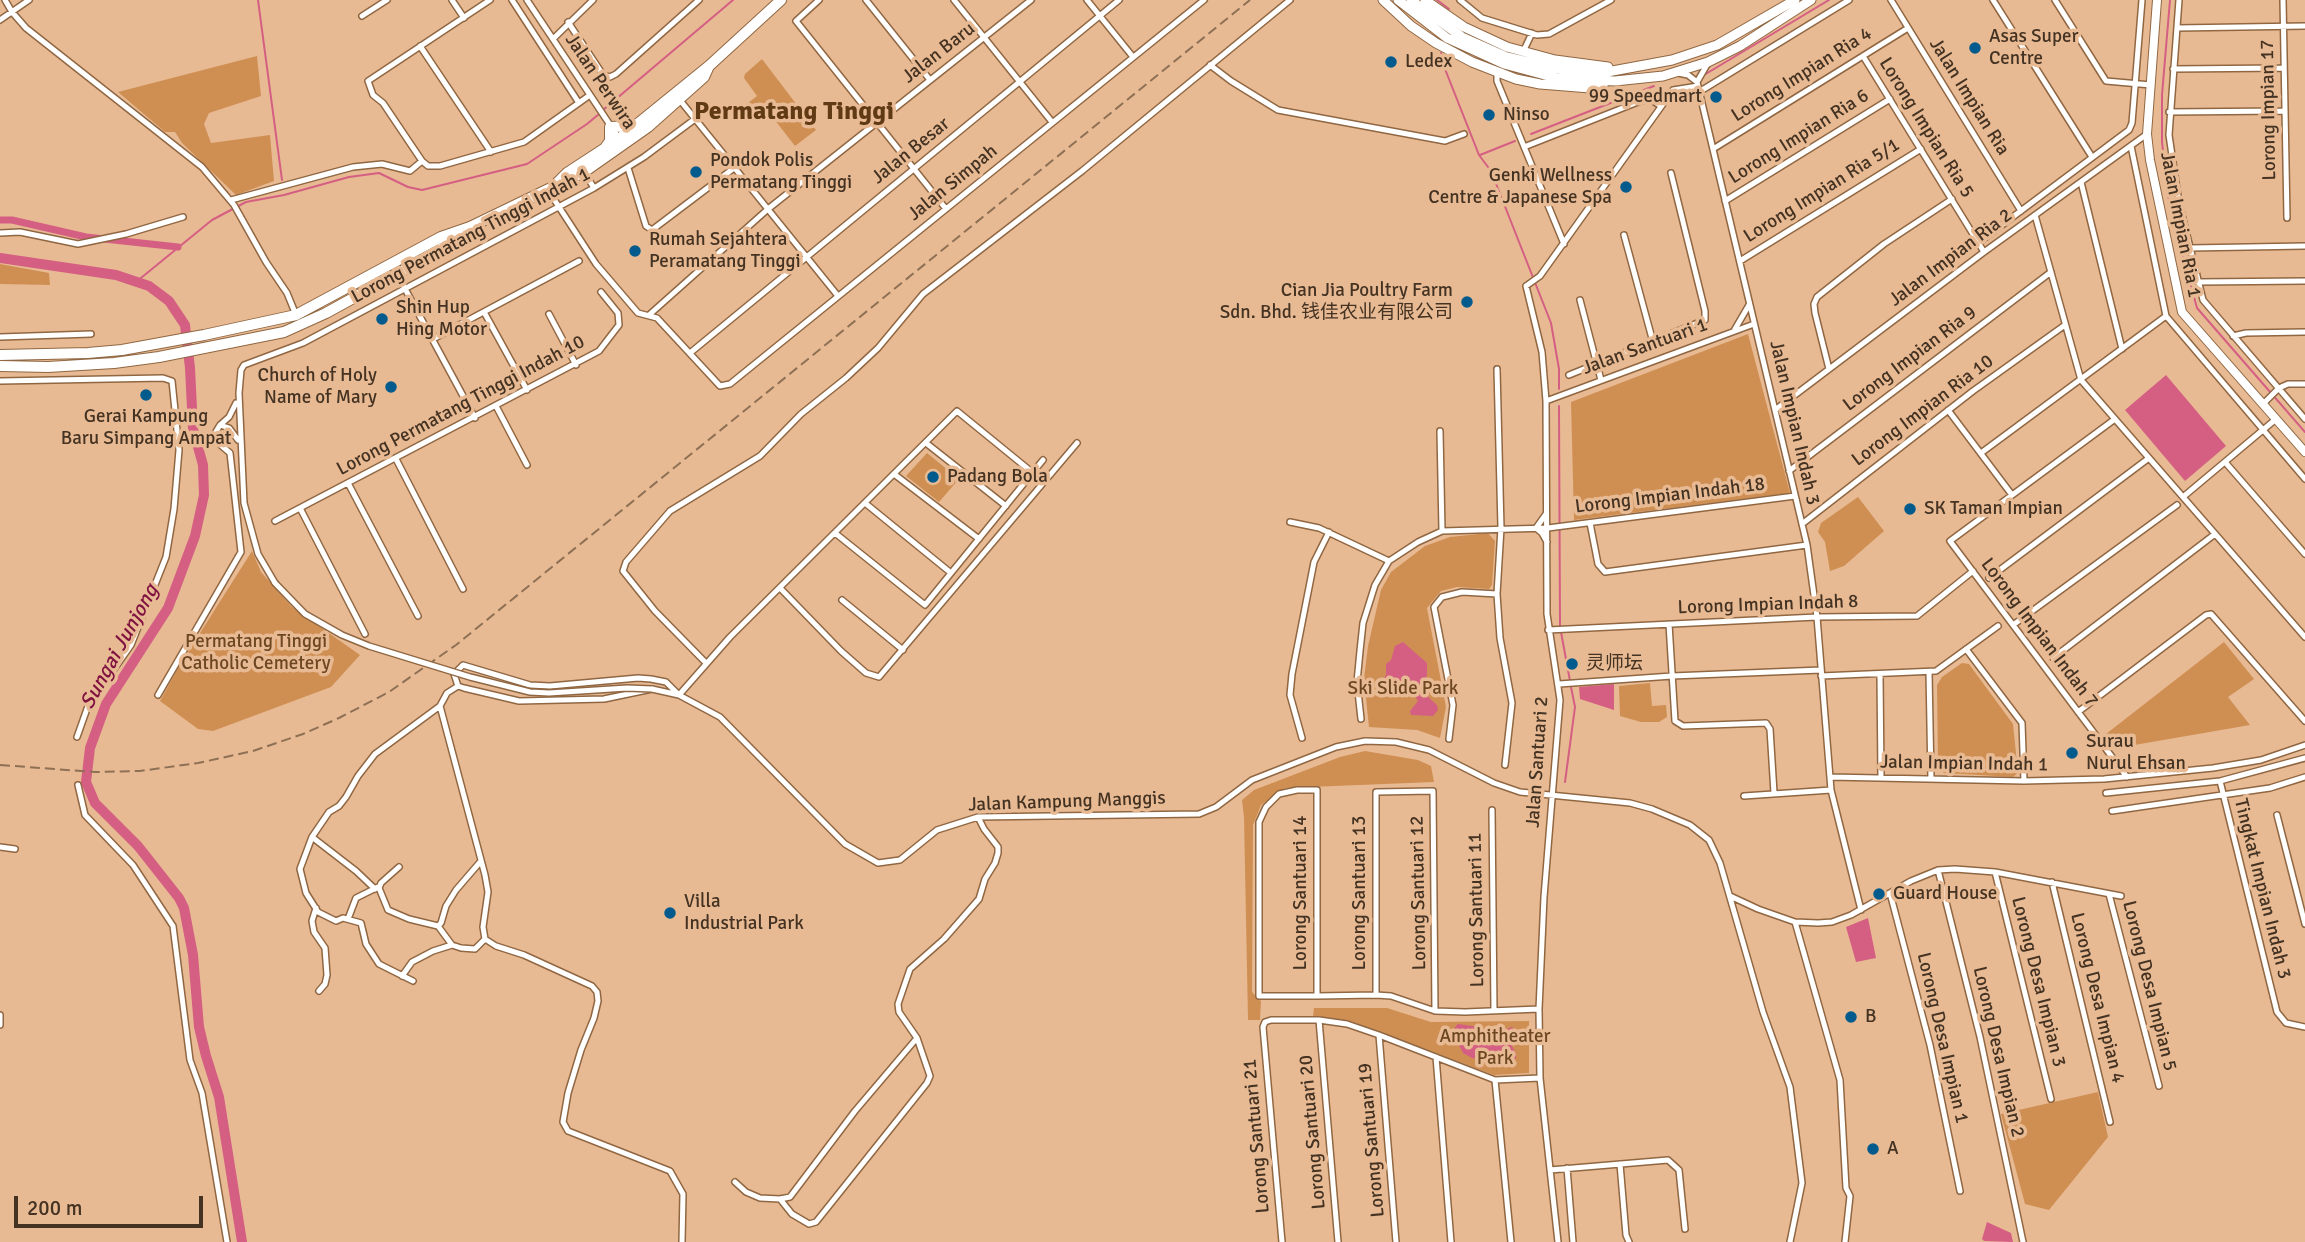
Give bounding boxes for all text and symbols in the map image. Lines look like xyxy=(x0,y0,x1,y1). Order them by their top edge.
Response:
street label: Jalan Baru xyxy=(898,18,980,88)
street label: Lorong Impian Ria 4 xyxy=(1728,23,1876,127)
place label: Asas Super Centre xyxy=(1989,26,2079,70)
street label: Jalan Perwira xyxy=(560,30,640,134)
street label: Jalan Impian Ria xyxy=(1924,34,2014,160)
street label: Lorong Impian 17 xyxy=(2256,39,2282,181)
marker: Asas Super Centre xyxy=(1967,40,1983,56)
place label: Ledex xyxy=(1405,51,1452,73)
marker: Ledex xyxy=(1383,54,1399,70)
street label: Lorong Impian Ria 5 xyxy=(1874,54,1978,202)
street label: Lorong Impian Ria 6 xyxy=(1725,85,1873,189)
place label: 99 Speedmart xyxy=(1589,86,1702,108)
marker: 99 Speedmart xyxy=(1708,89,1724,105)
district label: Permatang Tinggi xyxy=(694,96,894,128)
place label: Ninso xyxy=(1503,104,1550,126)
marker: Ninso xyxy=(1481,107,1497,123)
street label: Jalan Besar xyxy=(868,113,954,189)
street label: Lorong Impian Ria 5/1 xyxy=(1740,134,1904,248)
street label: Jalan Simpah xyxy=(904,140,1002,226)
place label: Pondok Polis Permatang Tinggi xyxy=(710,150,852,194)
street label: Jalan Impian Ria 1 xyxy=(2155,150,2205,300)
street label: Lorong Permatang Tinggi Indah 1 xyxy=(348,163,594,309)
marker: Pondok Polis Permatang Tinggi xyxy=(688,164,704,180)
place label: Genki Wellness Centre & Japanese Spa xyxy=(1428,165,1612,209)
marker: Genki Wellness Centre & Japanese Spa xyxy=(1618,179,1634,195)
street label: Jalan Impian Ria 2 xyxy=(1885,204,2017,312)
place label: Rumah Sejahtera Peramatang Tinggi xyxy=(649,229,801,273)
marker: Rumah Sejahtera Peramatang Tinggi xyxy=(627,243,643,259)
place label: Cian Jia Poultry Farm Sdn. Bhd. 钱佳农业有限公司 xyxy=(1220,280,1453,324)
marker: Cian Jia Poultry Farm Sdn. Bhd. 钱佳农业有限公司 xyxy=(1459,294,1475,310)
place label: Shin Hup Hing Motor xyxy=(396,297,487,341)
street label: Lorong Impian Ria 9 xyxy=(1839,301,1981,417)
marker: Shin Hup Hing Motor xyxy=(374,311,390,327)
street label: Jalan Santuari 1 xyxy=(1579,314,1711,380)
street label: Lorong Permatang Tinggi Indah 10 xyxy=(333,331,589,481)
street label: Jalan Impian Indah 3 xyxy=(1764,339,1824,507)
street label: Lorong Impian Ria 10 xyxy=(1848,350,1998,472)
place label: Church of Holy Name of Mary xyxy=(257,365,377,409)
marker: Church of Holy Name of Mary xyxy=(383,379,399,395)
marker: Gerai Kampung Baru Simpang Ampat xyxy=(138,387,154,403)
place label: Gerai Kampung Baru Simpang Ampat xyxy=(61,406,231,450)
place label: Padang Bola xyxy=(947,466,1048,488)
marker: Padang Bola xyxy=(925,469,941,485)
street label: Lorong Impian Indah 18 xyxy=(1574,473,1766,519)
place label: SK Taman Impian xyxy=(1924,498,2063,520)
marker: SK Taman Impian xyxy=(1902,501,1918,517)
street label: Lorong Impian Indah 7 xyxy=(1975,554,2103,712)
water label: Sungai Junjong xyxy=(75,580,165,714)
street label: Lorong Impian Indah 8 xyxy=(1677,590,1859,620)
park label: Permatang Tinggi Catholic Cemetery xyxy=(181,631,331,675)
place label: 灵师坛 xyxy=(1586,653,1643,675)
marker: 灵师坛 xyxy=(1564,656,1580,672)
park label: Ski Slide Park xyxy=(1348,678,1458,700)
street label: Jalan Santuari 2 xyxy=(1522,696,1554,828)
place label: Surau Nurul Ehsan xyxy=(2086,731,2186,775)
marker: Surau Nurul Ehsan xyxy=(2064,745,2080,761)
street label: Jalan Impian Indah 1 xyxy=(1880,751,2048,777)
street label: Jalan Kampung Manggis xyxy=(968,787,1166,817)
street label: Tingkat Impian Indah 3 xyxy=(2229,796,2295,982)
street label: Lorong Santuari 12 xyxy=(1406,815,1432,971)
street label: Lorong Santuari 14 xyxy=(1290,816,1312,970)
street label: Lorong Santuari 13 xyxy=(1349,816,1371,970)
street label: Lorong Santuari 11 xyxy=(1464,832,1490,988)
place label: Guard House xyxy=(1893,883,1997,905)
marker: Guard House xyxy=(1871,886,1887,902)
place label: Villa Industrial Park xyxy=(684,891,804,935)
street label: Lorong Desa Impian 3 xyxy=(2006,894,2070,1070)
street label: Lorong Desa Impian 5 xyxy=(2117,898,2181,1074)
marker: Villa Industrial Park xyxy=(662,905,678,921)
street label: Lorong Desa Impian 4 xyxy=(2065,910,2129,1086)
street label: Lorong Desa Impian 1 xyxy=(1911,950,1973,1126)
street label: Lorong Desa Impian 2 xyxy=(1967,964,2029,1140)
place label: B xyxy=(1865,1006,1876,1028)
marker: B xyxy=(1843,1009,1859,1025)
park label: Amphitheater Park xyxy=(1439,1026,1551,1070)
street label: Lorong Santuari 20 xyxy=(1295,1054,1331,1210)
street label: Lorong Santuari 21 xyxy=(1239,1058,1275,1214)
street label: Lorong Santuari 19 xyxy=(1354,1062,1390,1218)
place label: A xyxy=(1887,1138,1899,1160)
marker: A xyxy=(1865,1141,1881,1157)
scale bar xyxy=(18,1182,206,1226)
text: 200 m xyxy=(27,1195,82,1221)

